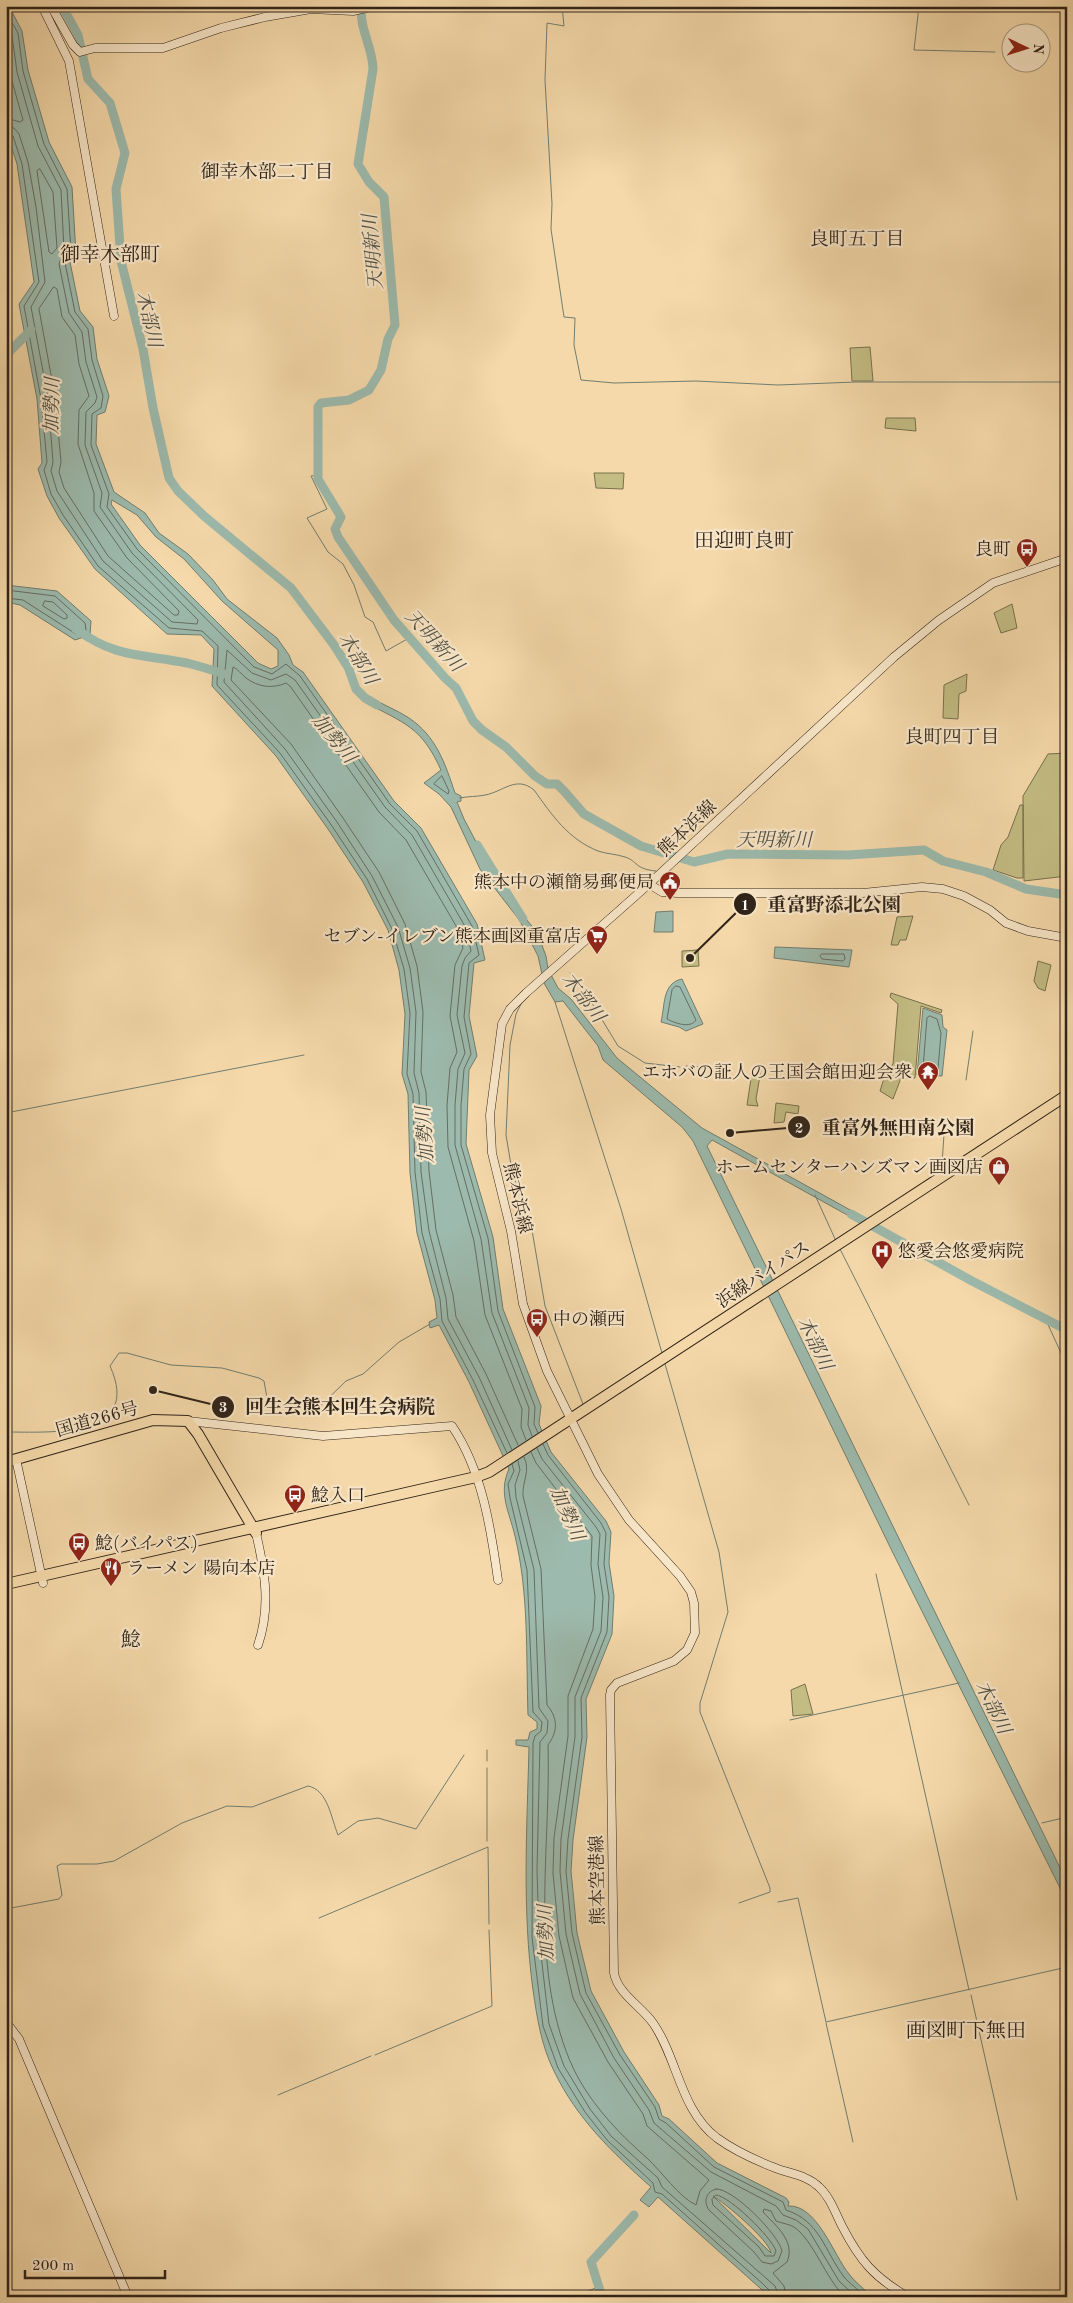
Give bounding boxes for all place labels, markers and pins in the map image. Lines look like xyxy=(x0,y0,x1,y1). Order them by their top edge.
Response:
bus stop icon: 良町 xyxy=(1015,537,1039,568)
place label: 良町 xyxy=(975,539,1011,559)
public building icon: 熊本中の瀬簡易郵便局 xyxy=(658,870,682,901)
place label: 熊本中の瀬簡易郵便局 xyxy=(474,872,654,892)
callout: 重富野添北公園 xyxy=(732,887,910,921)
supermarket icon: セブン-イレブン熊本画図重富店 xyxy=(585,924,609,955)
place label: セブン-イレブン熊本画図重富店 xyxy=(324,926,581,946)
temple icon: エホバの証人の王国会館田迎会衆 xyxy=(916,1060,940,1091)
place label: エホバの証人の王国会館田迎会衆 xyxy=(642,1062,912,1082)
callout: 重富外無田南公園 xyxy=(787,1110,984,1144)
shop icon: ホームセンターハンズマン画図店 xyxy=(987,1155,1011,1186)
place label: ホームセンターハンズマン画図店 xyxy=(716,1157,983,1177)
hospital icon: 悠愛会悠愛病院 xyxy=(870,1239,894,1270)
place label: 悠愛会悠愛病院 xyxy=(898,1241,1024,1261)
bus stop icon: 中の瀬西 xyxy=(525,1307,549,1338)
place label: 中の瀬西 xyxy=(553,1309,625,1329)
callout: 回生会熊本回生会病院 xyxy=(210,1390,445,1424)
bus stop icon: 鯰入口 xyxy=(283,1483,307,1514)
place label: 鯰入口 xyxy=(311,1485,365,1505)
bus stop icon: 鯰(バイパス) xyxy=(67,1531,91,1562)
place label: 鯰(バイパス) xyxy=(95,1533,198,1553)
restaurant icon: ラーメン 陽向本店 xyxy=(99,1556,123,1587)
place label: ラーメン 陽向本店 xyxy=(127,1558,275,1578)

